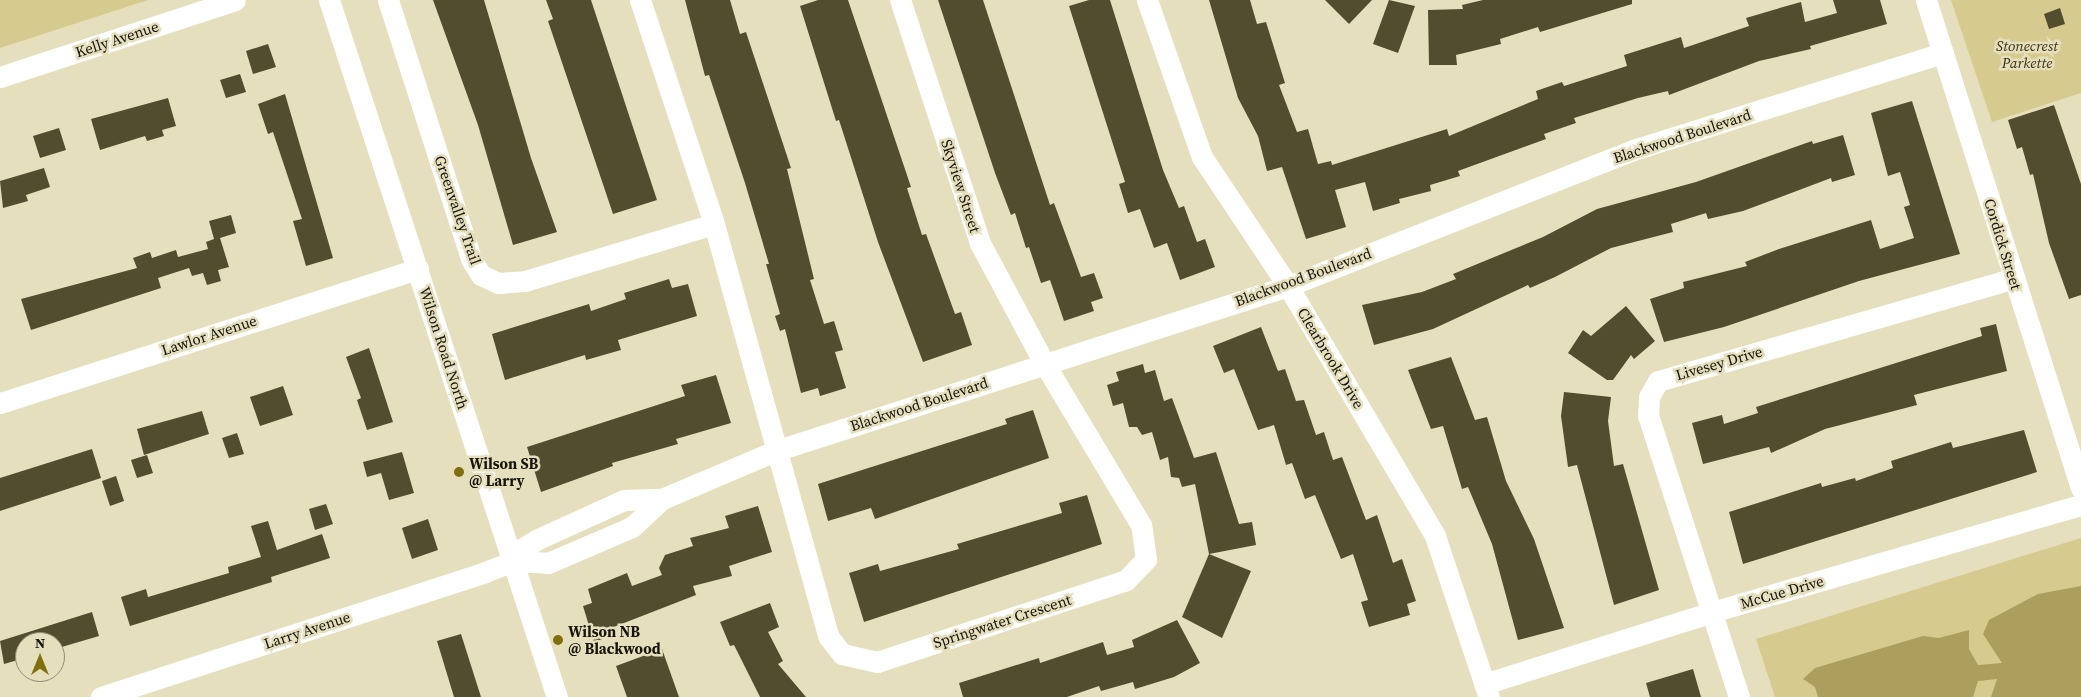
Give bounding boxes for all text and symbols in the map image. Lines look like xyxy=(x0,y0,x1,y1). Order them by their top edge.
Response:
street label: Kelly Avenue xyxy=(73,17,161,61)
park label: Stonecrest Parkette xyxy=(1996,36,2058,71)
street label: Blackwood Boulevard xyxy=(1611,105,1753,167)
street label: Skyview Street xyxy=(937,137,985,235)
street label: Greenvalley Trail xyxy=(431,153,485,267)
street label: Cordick Street xyxy=(1981,196,2025,292)
street label: Blackwood Boulevard xyxy=(1232,244,1374,310)
street label: Wilson Road North xyxy=(416,285,472,411)
street label: Clearbrook Drive xyxy=(1294,304,1368,412)
street label: Lawlor Avenue xyxy=(159,311,259,359)
street label: Livesey Drive xyxy=(1674,342,1764,384)
street label: Blackwood Boulevard xyxy=(848,373,990,435)
place label: Wilson SB @ Larry xyxy=(469,454,538,489)
marker: Wilson SB @ Larry xyxy=(453,466,465,478)
street label: McCue Drive xyxy=(1738,572,1826,612)
street label: Springwater Crescent xyxy=(931,590,1073,652)
street label: Larry Avenue xyxy=(262,608,352,652)
place label: Wilson NB @ Blackwood xyxy=(568,622,661,657)
north arrow xyxy=(15,632,65,682)
text: N xyxy=(35,633,45,653)
marker: Wilson NB @ Blackwood xyxy=(552,634,564,646)

